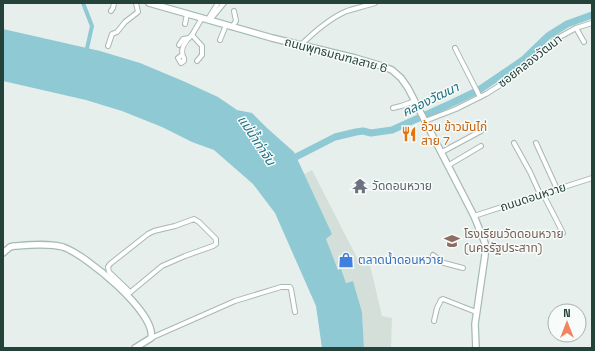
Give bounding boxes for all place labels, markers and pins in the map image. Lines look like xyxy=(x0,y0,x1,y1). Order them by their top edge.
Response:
place label: อ้วน ข้าวมันไก่ สาย 7 xyxy=(421,119,487,149)
restaurant icon: อ้วน ข้าวมันไก่ สาย 7 xyxy=(400,125,418,143)
temple icon: วัดดอนหวาย xyxy=(351,177,369,195)
place label: วัดดอนหวาย xyxy=(372,178,432,194)
place label: โรงเรียนวัดดอนหวาย (นครรัฐประสาท) xyxy=(464,226,564,256)
school or university icon: โรงเรียนวัดดอนหวาย (นครรัฐประสาท) xyxy=(443,232,461,250)
shop icon: ตลาดน้ำดอนหวาย xyxy=(337,251,355,269)
place label: ตลาดน้ำดอนหวาย xyxy=(358,251,444,268)

